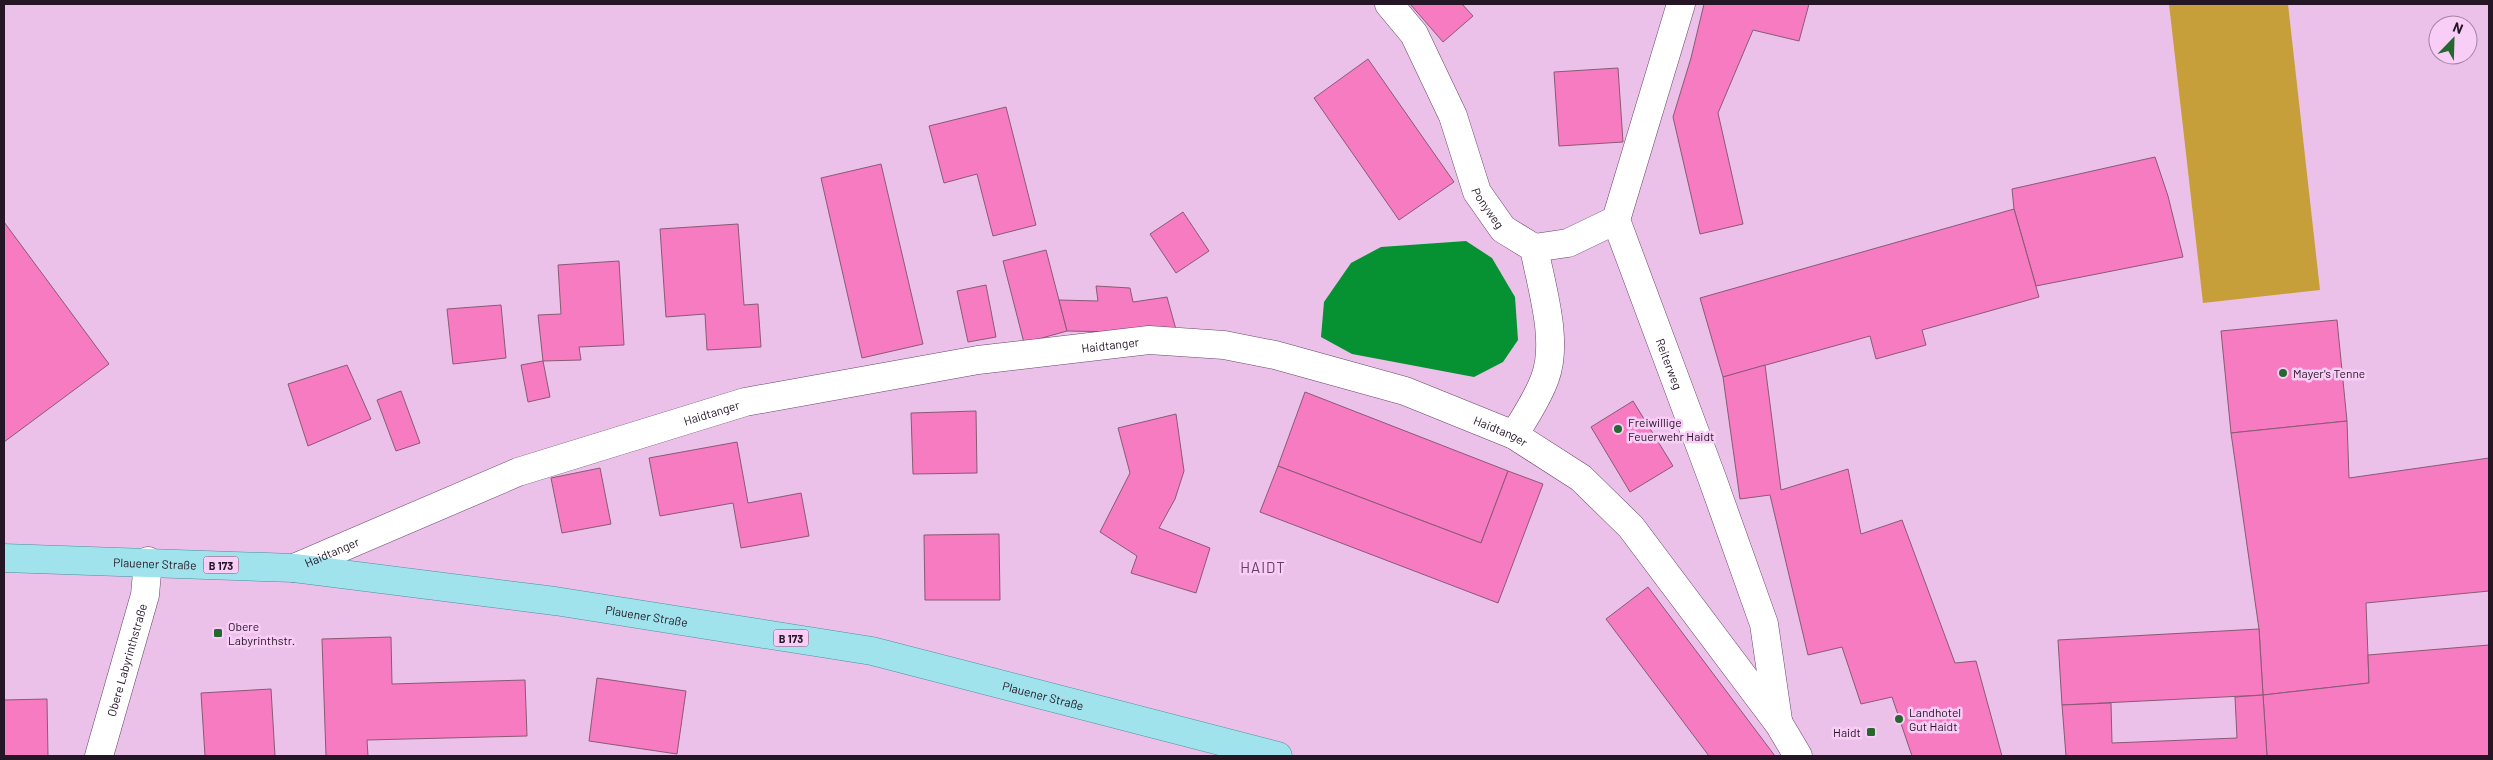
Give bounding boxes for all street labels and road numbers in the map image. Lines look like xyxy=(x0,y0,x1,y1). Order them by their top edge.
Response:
street label: Ponyweg xyxy=(1469,186,1507,231)
street label: Haidtanger xyxy=(1081,334,1140,355)
street label: Reiterweg xyxy=(1654,336,1685,391)
street label: Haidtanger xyxy=(682,397,742,428)
street label: Haidtanger xyxy=(1472,413,1531,449)
street label: Haidtanger xyxy=(302,534,362,570)
street label: Plauener Straße xyxy=(113,555,197,572)
road number: B 173 xyxy=(204,556,238,574)
street label: Obere Labyrinthstraße xyxy=(104,602,149,718)
street label: Plauener Straße xyxy=(604,602,689,629)
road number: B 173 xyxy=(774,630,808,646)
street label: Plauener Straße xyxy=(1001,678,1085,712)

